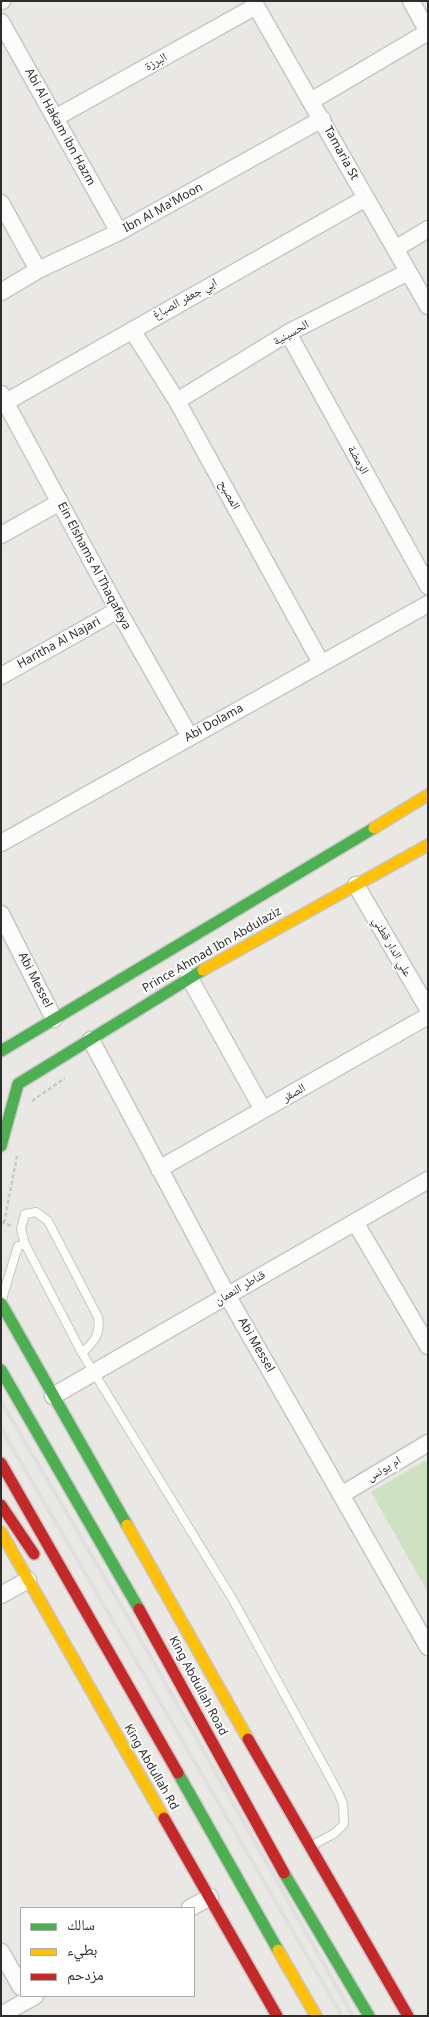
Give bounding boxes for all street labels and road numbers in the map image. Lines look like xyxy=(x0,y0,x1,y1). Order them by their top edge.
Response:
street label: البرزة xyxy=(142,50,170,74)
street label: Abi Al Hakam ibn Hazm xyxy=(22,66,98,188)
street label: Tamaria St xyxy=(320,124,362,182)
street label: Ibn Al Ma'Moon xyxy=(121,180,205,236)
street label: ابي جعفر الصباغ xyxy=(150,275,220,323)
street label: الحسينية xyxy=(270,317,312,349)
street label: الرمضة xyxy=(344,443,372,477)
street label: المصبح xyxy=(215,478,243,512)
street label: Ein Elshams Al Thaqafeya xyxy=(54,500,134,632)
street label: Haritha Al Najari xyxy=(15,614,103,672)
street label: Abi Dolama xyxy=(182,701,246,745)
street label: Prince Ahmad Ibn Abdulaziz xyxy=(140,904,284,996)
street label: علي الدار قطني xyxy=(369,915,415,979)
street label: Abi Messel xyxy=(15,950,55,1010)
street label: الصقر xyxy=(280,1081,308,1105)
street label: قناطر النعمان xyxy=(212,1268,268,1308)
street label: Abi Messel xyxy=(235,1315,277,1375)
street label: ام يونس xyxy=(364,1453,404,1485)
street label: King Abdullah Road xyxy=(166,1634,230,1738)
street label: King Abdullah Rd xyxy=(121,1722,181,1812)

